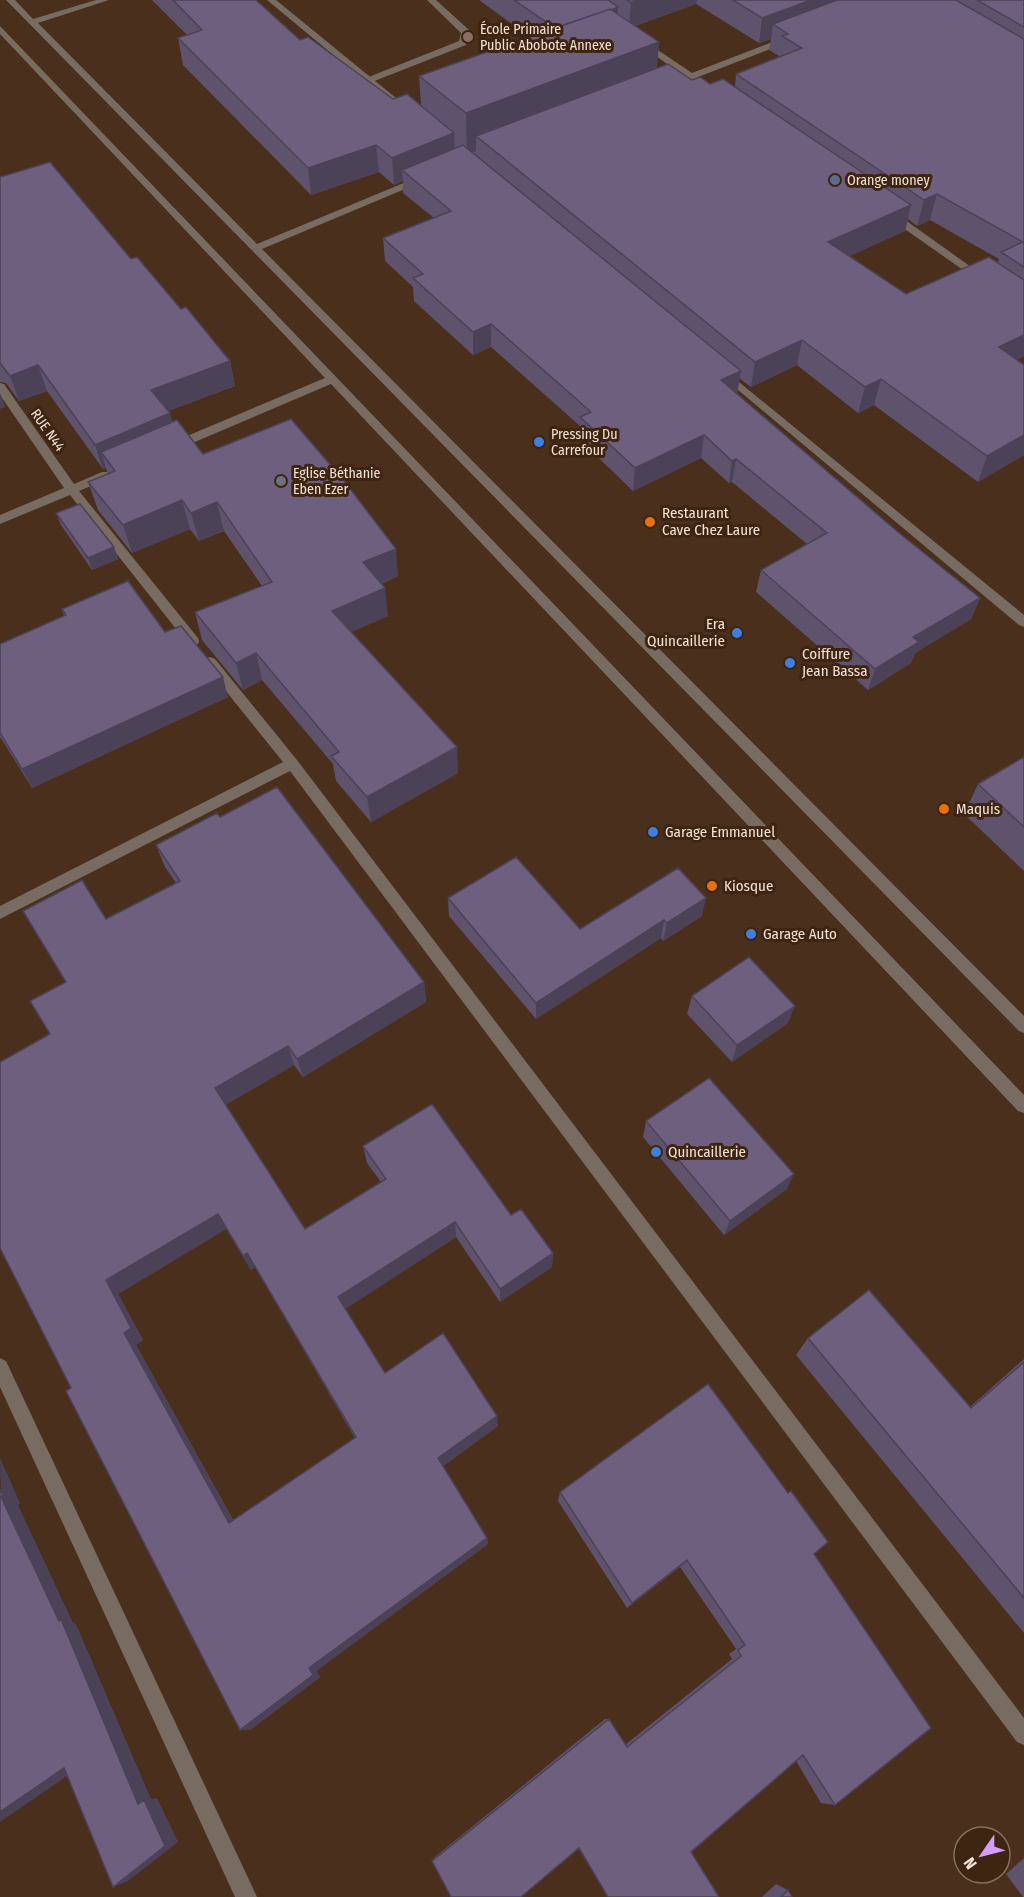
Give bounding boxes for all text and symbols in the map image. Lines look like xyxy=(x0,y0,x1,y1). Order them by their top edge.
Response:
place label: École Primaire Public Abobote Annexe xyxy=(480,20,612,54)
marker: École Primaire Public Abobote Annexe xyxy=(461,30,475,44)
place label: Orange money xyxy=(847,172,930,189)
marker: Orange money xyxy=(828,173,842,187)
street label: RUE N44 xyxy=(27,406,68,455)
place label: Pressing Du Carrefour xyxy=(551,426,618,459)
marker: Pressing Du Carrefour xyxy=(532,435,546,449)
place label: Eglise Béthanie Eben Ezer xyxy=(293,465,381,498)
marker: Eglise Béthanie Eben Ezer xyxy=(274,474,288,488)
place label: Restaurant Cave Chez Laure xyxy=(662,504,760,539)
marker: Restaurant Cave Chez Laure xyxy=(643,515,657,529)
place label: Era Quincaillerie xyxy=(647,615,725,650)
marker: Era Quincaillerie xyxy=(730,626,744,640)
place label: Coiffure Jean Bassa xyxy=(802,645,868,680)
marker: Coiffure Jean Bassa xyxy=(783,656,797,670)
place label: Maquis xyxy=(956,800,1000,818)
marker: Maquis xyxy=(937,802,951,816)
place label: Garage Emmanuel xyxy=(665,823,775,841)
marker: Garage Emmanuel xyxy=(646,825,660,839)
place label: Kiosque xyxy=(724,877,773,895)
marker: Kiosque xyxy=(705,879,719,893)
place label: Garage Auto xyxy=(763,925,837,943)
marker: Garage Auto xyxy=(744,927,758,941)
place label: Quincaillerie xyxy=(668,1143,746,1161)
marker: Quincaillerie xyxy=(649,1145,663,1159)
north arrow xyxy=(952,1825,1012,1885)
text: N xyxy=(960,1854,981,1873)

